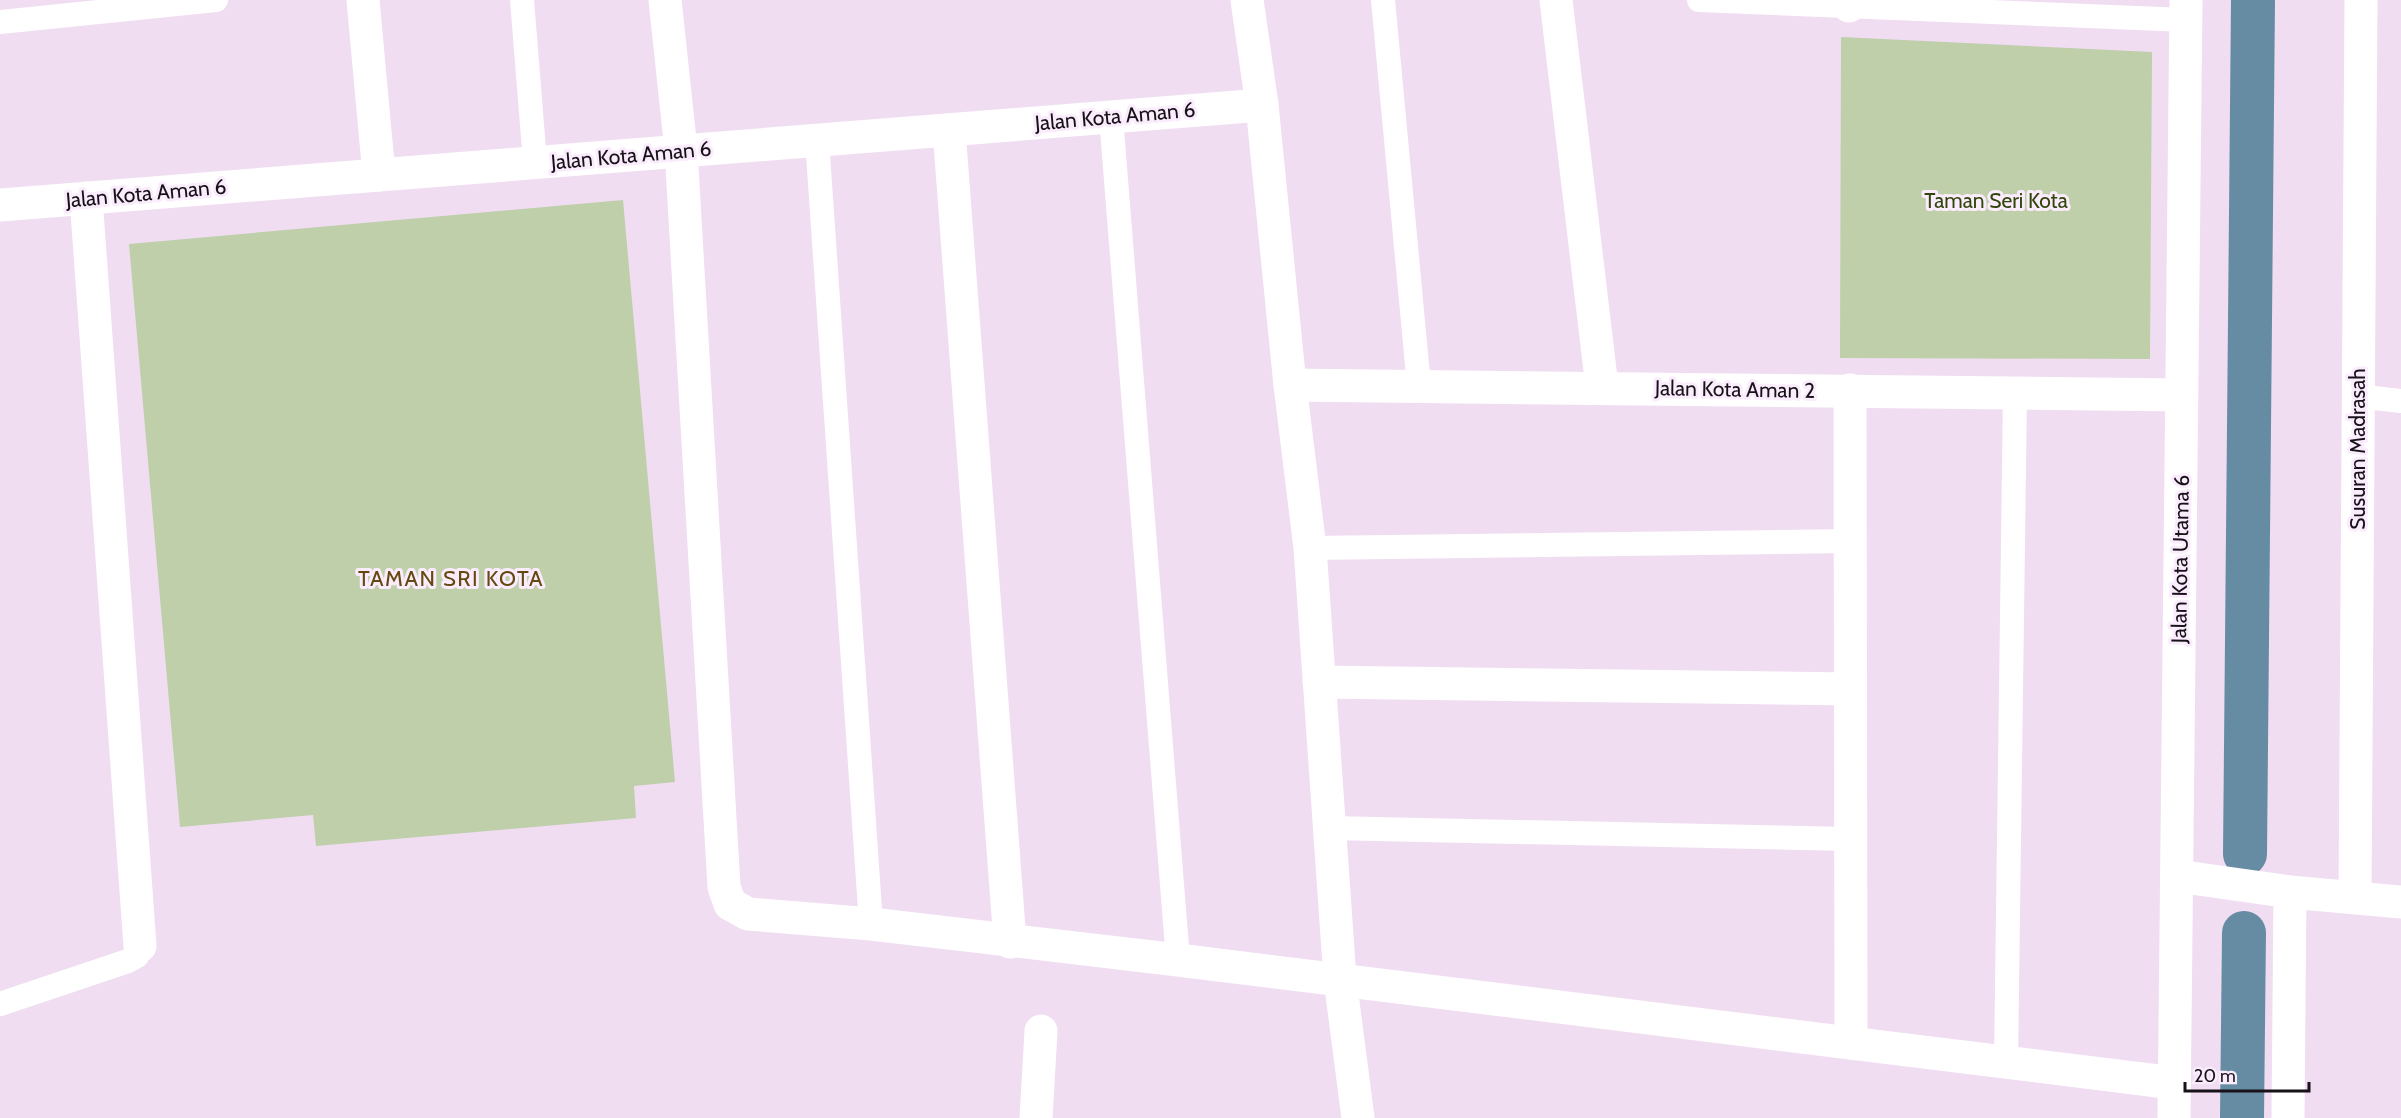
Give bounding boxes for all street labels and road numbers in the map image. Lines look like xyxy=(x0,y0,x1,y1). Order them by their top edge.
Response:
street label: Jalan Kota Aman 6 xyxy=(1033,97,1196,136)
street label: Jalan Kota Aman 6 xyxy=(549,136,712,175)
street label: Jalan Kota Aman 6 xyxy=(64,174,227,213)
street label: Susuran Madrasah xyxy=(2345,368,2370,530)
street label: Jalan Kota Aman 2 xyxy=(1654,375,1815,403)
street label: Jalan Kota Utama 6 xyxy=(2166,474,2194,644)

